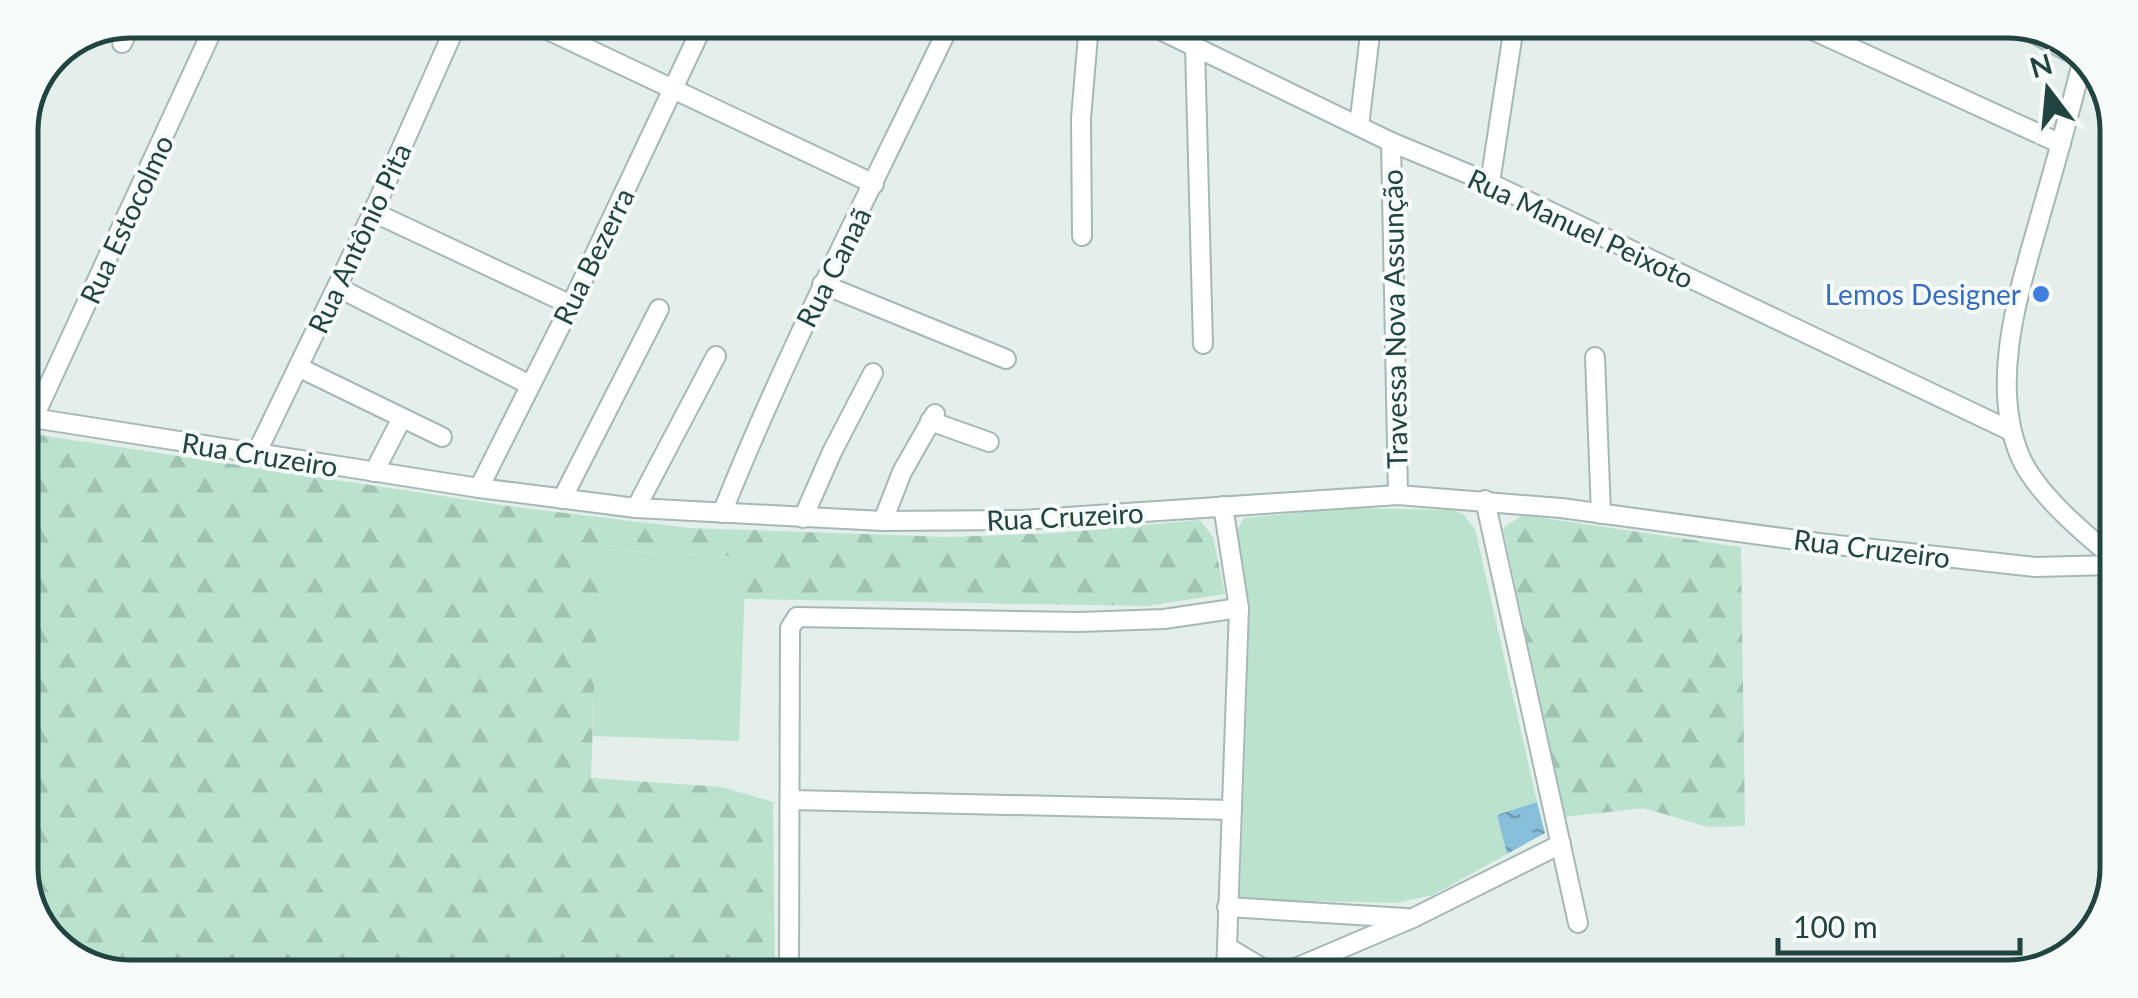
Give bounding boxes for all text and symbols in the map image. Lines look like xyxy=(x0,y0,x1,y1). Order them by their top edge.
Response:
north arrow xyxy=(1998,40,2098,140)
text: N xyxy=(2026,46,2056,84)
street label: Rua Estocolmo xyxy=(72,129,180,309)
street label: Rua Antônio Pita xyxy=(300,138,418,338)
street label: Rua Manuel Peixoto xyxy=(1463,161,1699,295)
street label: Travessa Nova Assunção xyxy=(1374,169,1414,469)
street label: Rua Bezerra xyxy=(545,182,641,330)
street label: Rua Canaã xyxy=(788,201,878,333)
place label: Lemos Designer xyxy=(1825,277,2021,311)
marker: Lemos Designer xyxy=(2030,283,2052,305)
street label: Rua Cruzeiro xyxy=(180,425,340,483)
street label: Rua Cruzeiro xyxy=(985,495,1145,537)
street label: Rua Cruzeiro xyxy=(1792,522,1952,574)
scale bar xyxy=(1778,893,2020,955)
text: 100 m xyxy=(1793,908,1878,944)

